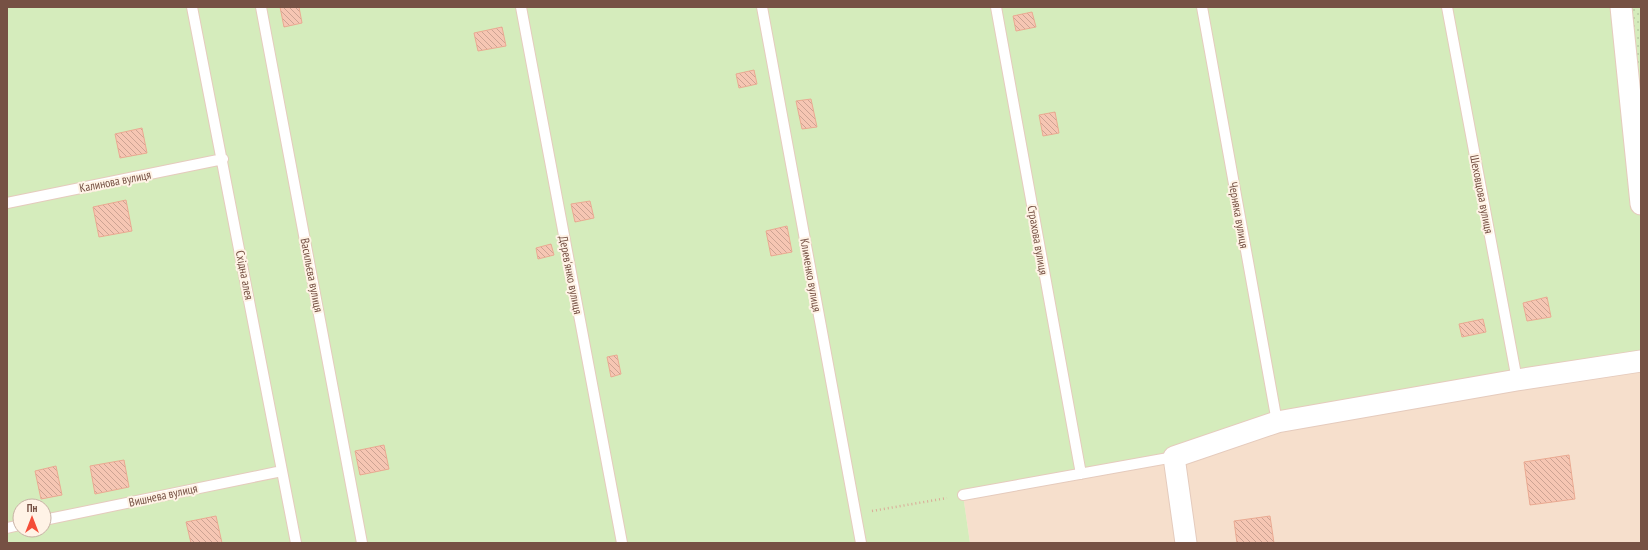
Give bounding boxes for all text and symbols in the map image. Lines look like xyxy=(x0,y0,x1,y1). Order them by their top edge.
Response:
street label: Шеховцова вулиця xyxy=(1467,153,1497,235)
street label: Калинова вулиця xyxy=(78,167,152,195)
street label: Черняка вулиця xyxy=(1226,181,1252,250)
street label: Страхова вулиця xyxy=(1025,204,1052,276)
street label: Дерев'янко вулиця xyxy=(556,235,586,316)
street label: Васильєва вулиця xyxy=(297,237,327,314)
street label: Клименко вулиця xyxy=(797,237,825,313)
street label: Східна алея xyxy=(233,249,257,301)
street label: Вишнева вулиця xyxy=(127,480,199,510)
north arrow xyxy=(12,498,52,538)
text: Пн xyxy=(27,501,37,515)

